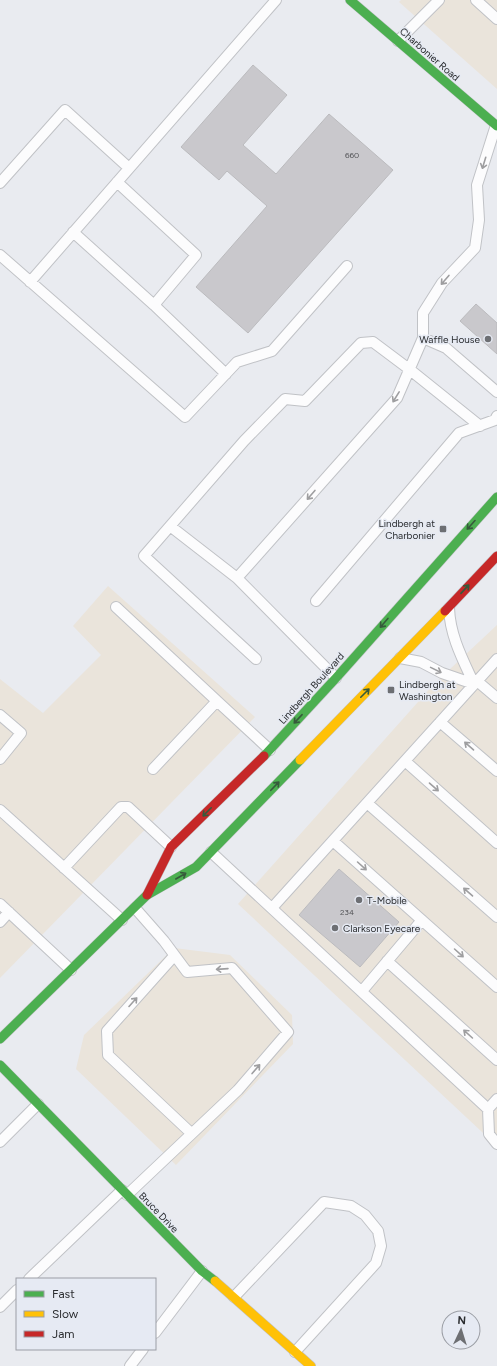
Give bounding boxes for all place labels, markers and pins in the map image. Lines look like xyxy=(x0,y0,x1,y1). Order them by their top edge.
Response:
place label: Waffle House xyxy=(419,333,481,346)
marker: Waffle House xyxy=(483,334,493,344)
place label: Lindbergh at Charbonier xyxy=(379,517,436,542)
marker: Lindbergh at Charbonier xyxy=(438,524,448,534)
place label: Lindbergh at Washington xyxy=(399,678,456,703)
marker: Lindbergh at Washington xyxy=(386,685,396,695)
place label: T-Mobile xyxy=(367,894,407,907)
marker: T-Mobile xyxy=(354,895,364,905)
place label: Clarkson Eyecare xyxy=(343,922,421,935)
marker: Clarkson Eyecare xyxy=(330,923,340,933)

